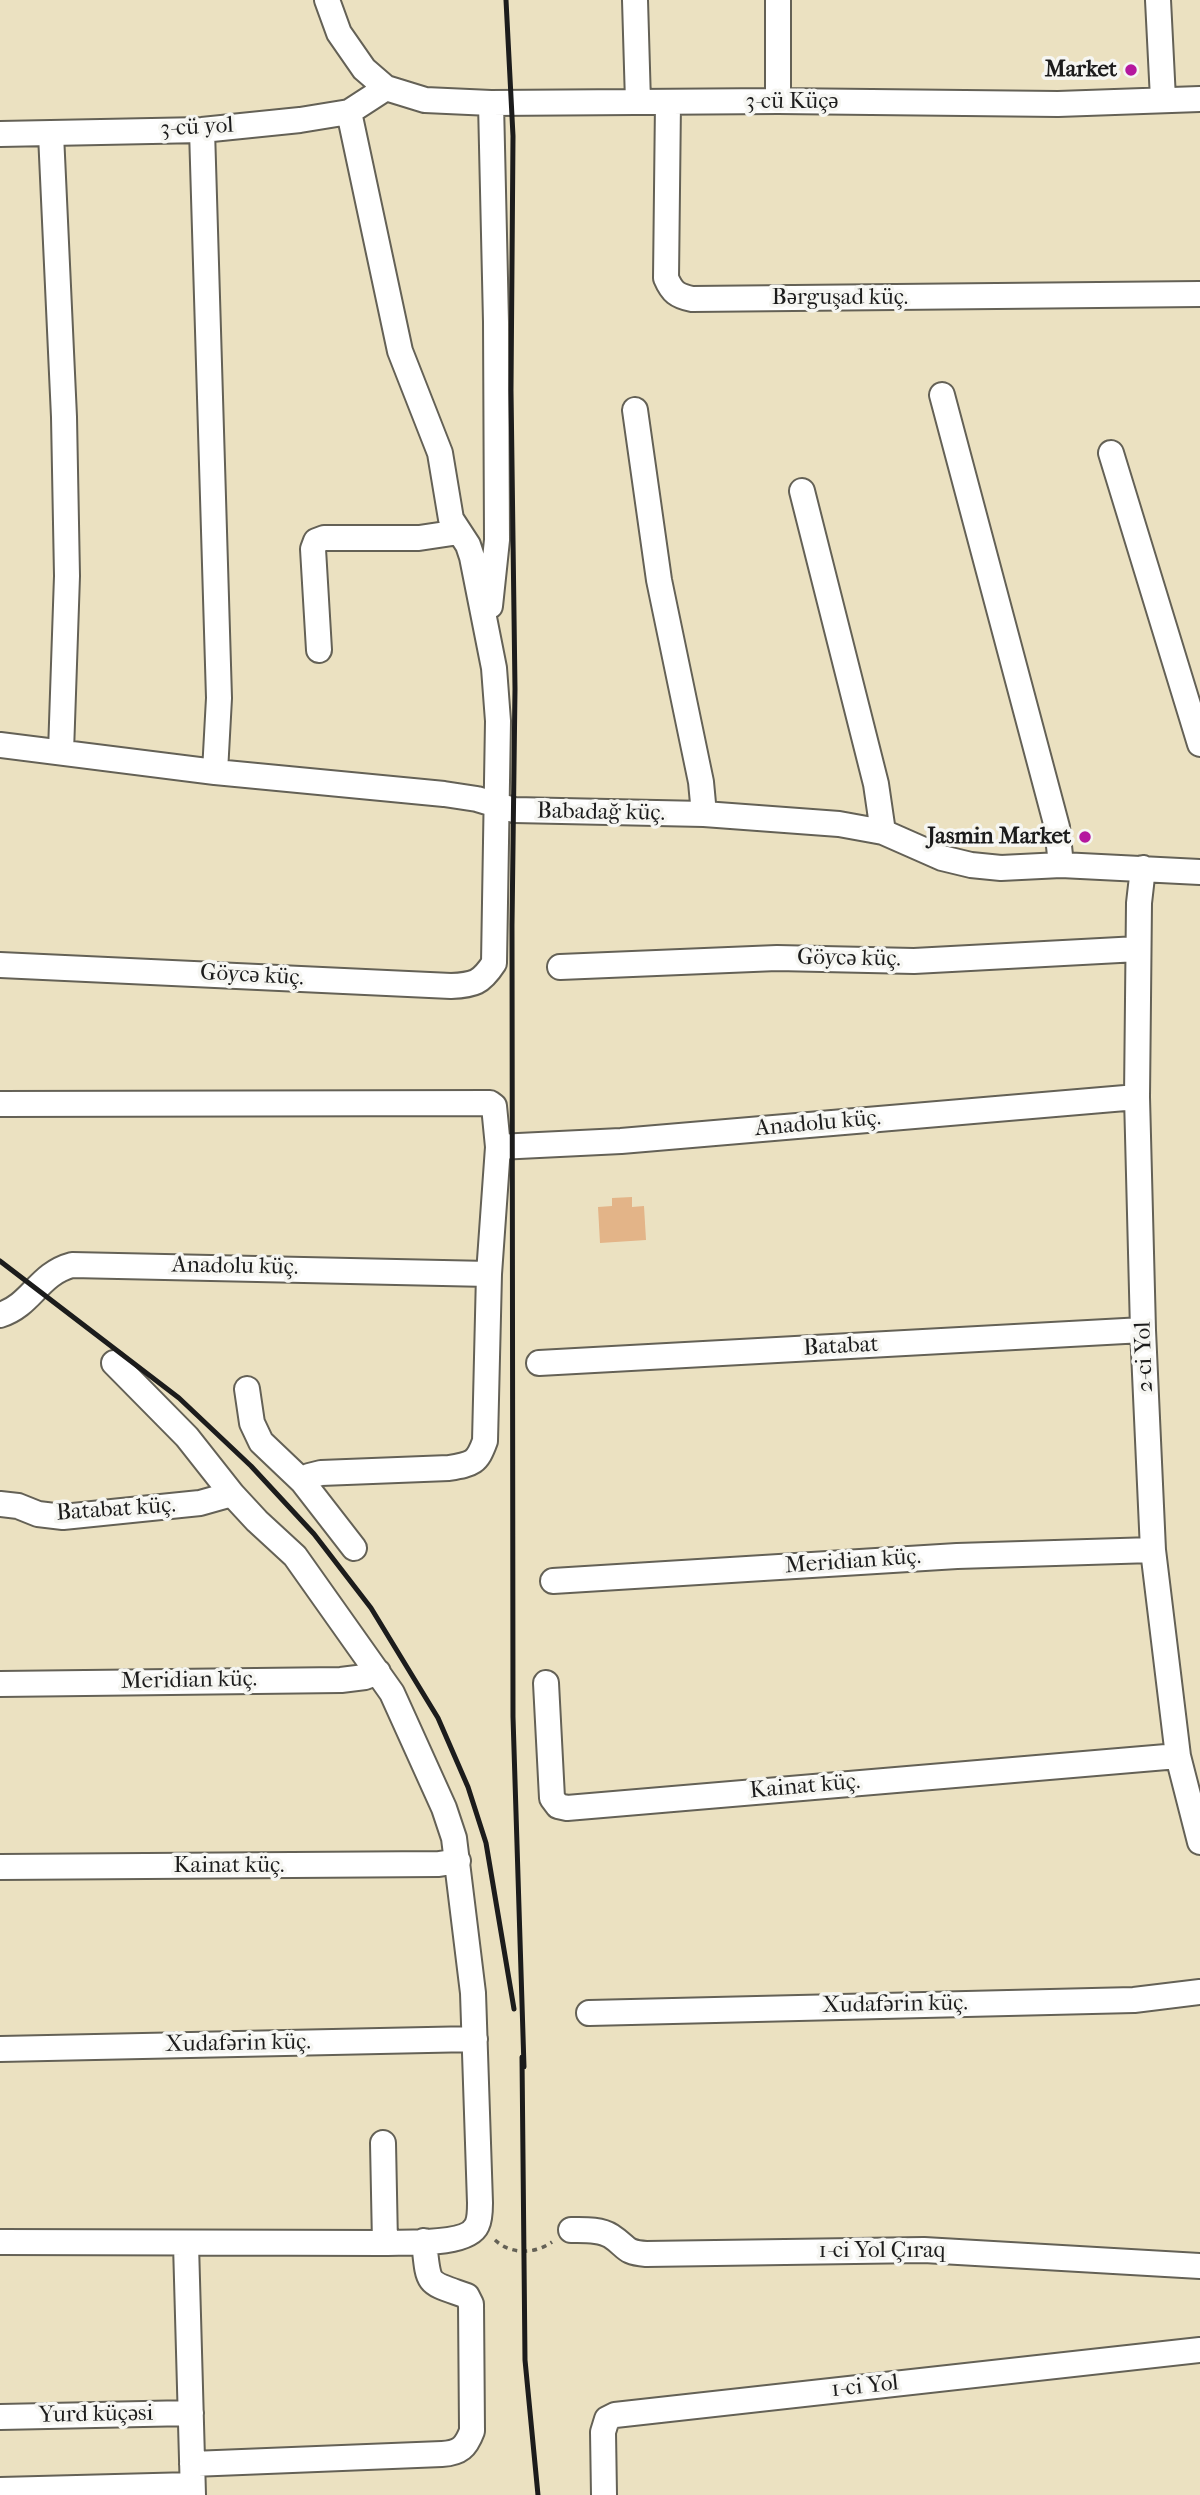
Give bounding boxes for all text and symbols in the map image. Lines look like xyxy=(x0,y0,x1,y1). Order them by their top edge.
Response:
place label: Market xyxy=(1045,56,1117,84)
marker: Market xyxy=(1123,62,1139,78)
street label: 3-cü Küçə xyxy=(745,88,839,116)
street label: 3-cü yol xyxy=(160,112,234,144)
street label: Bərguşad küç. xyxy=(772,284,908,312)
street label: Babadağ küç. xyxy=(537,798,665,828)
place label: Jasmin Market xyxy=(927,823,1071,851)
marker: Jasmin Market xyxy=(1077,829,1093,845)
street label: Göycə küç. xyxy=(797,944,901,974)
street label: Göycə küç. xyxy=(199,960,305,992)
street label: Anadolu küç. xyxy=(754,1105,882,1143)
street label: Anadolu küç. xyxy=(172,1252,298,1282)
street label: 2-ci Yol xyxy=(1130,1321,1160,1393)
street label: Batabat xyxy=(803,1331,879,1363)
street label: Batabat küç. xyxy=(55,1492,177,1528)
street label: Meridian küç. xyxy=(784,1543,922,1581)
street label: Meridian küç. xyxy=(121,1666,257,1696)
street label: Kainat küç. xyxy=(749,1768,861,1806)
street label: Kainat küç. xyxy=(174,1852,284,1880)
street label: Xudafərin küç. xyxy=(822,1990,968,2020)
street label: Xudafərin küç. xyxy=(165,2029,311,2059)
street label: 1-ci Yol Çıraq xyxy=(819,2237,945,2265)
street label: 1-ci Yol xyxy=(830,2370,900,2404)
street label: Yurd küçəsi xyxy=(38,2400,154,2430)

